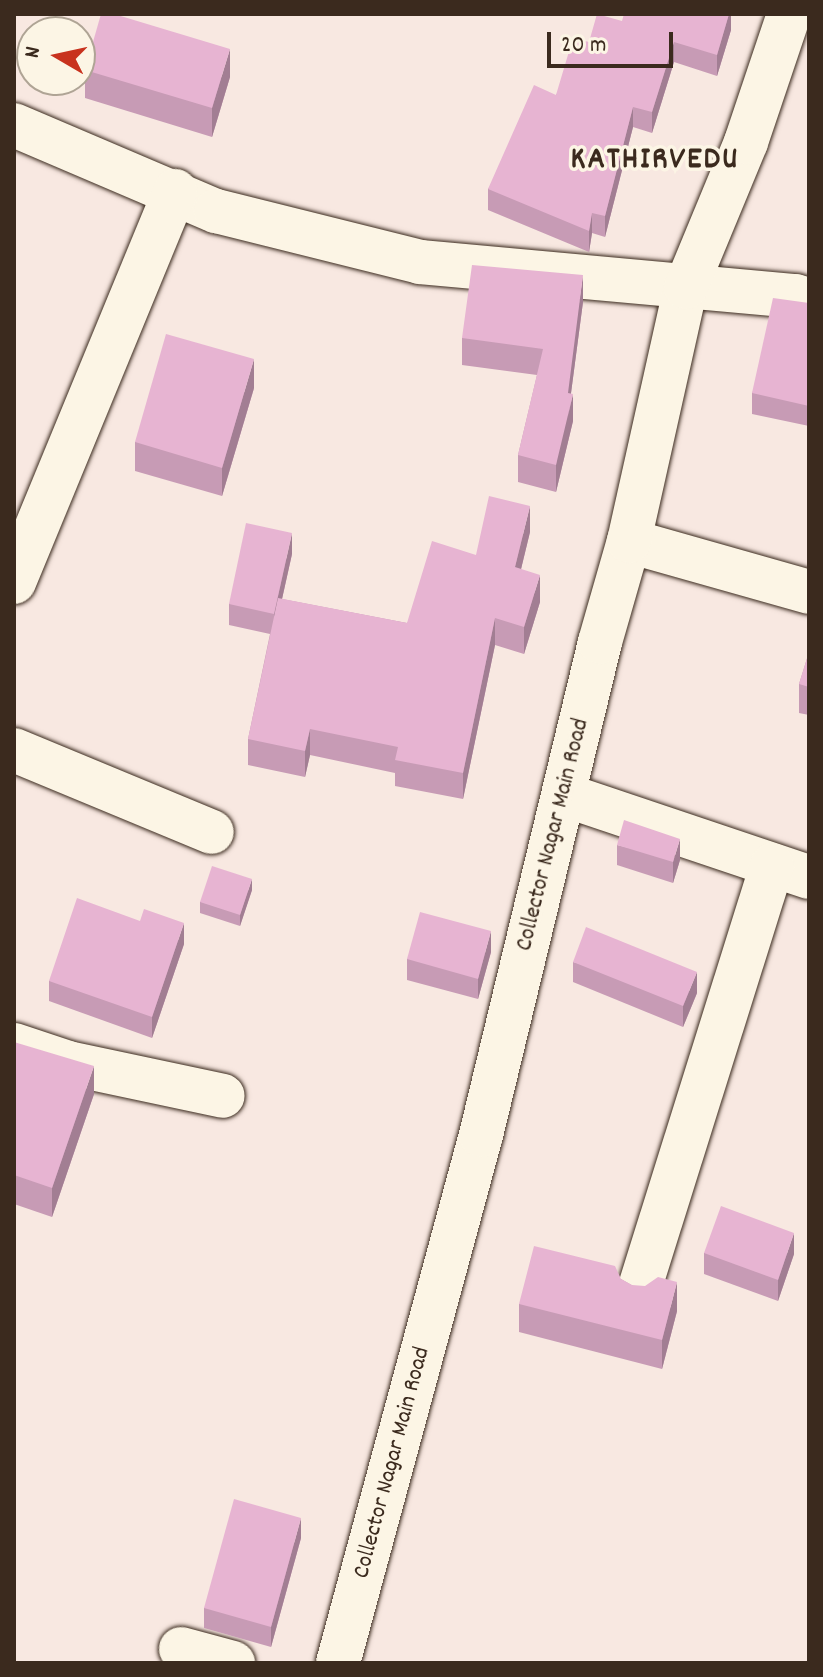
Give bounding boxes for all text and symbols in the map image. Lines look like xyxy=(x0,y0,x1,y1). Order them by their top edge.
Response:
north arrow xyxy=(16,16,96,96)
scale bar xyxy=(551,16,677,66)
text: 20 m xyxy=(561,29,607,63)
text: N xyxy=(18,45,50,60)
district label: KATHIRVEDU xyxy=(571,142,739,180)
street label: Collector Nagar Main Road xyxy=(511,716,597,954)
street label: Collector Nagar Main Road xyxy=(348,1344,438,1582)

